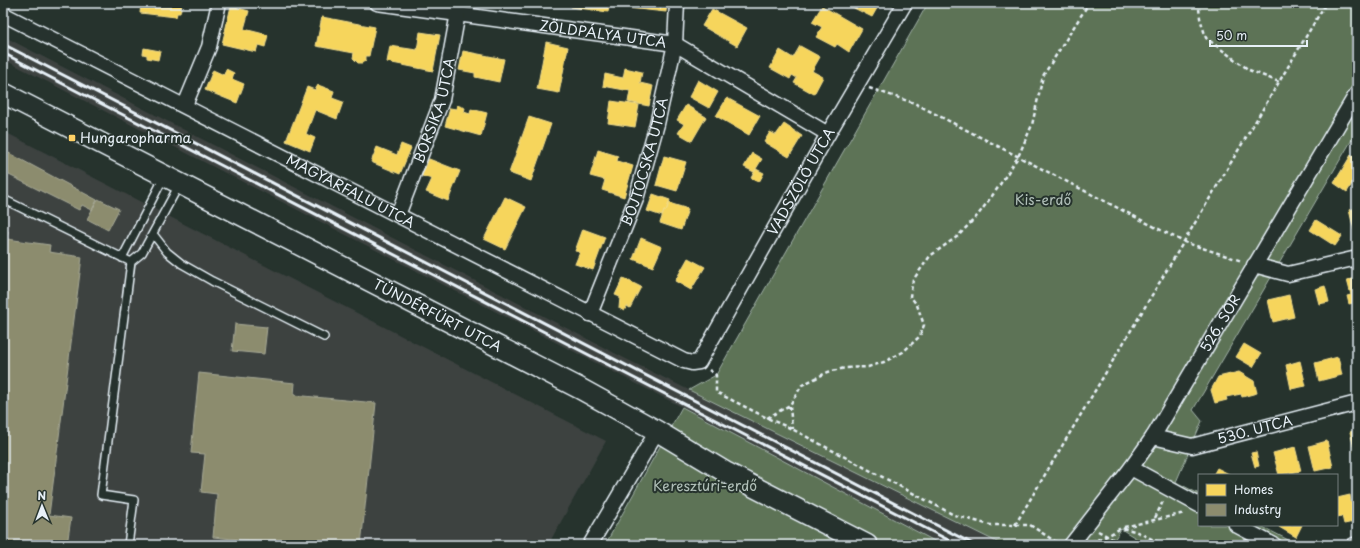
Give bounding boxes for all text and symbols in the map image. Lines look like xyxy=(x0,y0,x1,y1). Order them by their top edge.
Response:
street label: ZÖLDPÁLYA UTCA xyxy=(538,14,668,53)
scale bar xyxy=(1210,22,1307,48)
text: 50 m xyxy=(1216,26,1247,44)
street label: BORSIKA UTCA xyxy=(408,56,460,166)
street label: BOJTOCSKA UTCA xyxy=(615,95,673,229)
street label: VADSZŐLŐ UTCA xyxy=(762,123,840,239)
place label: Hungaropharma xyxy=(80,127,192,148)
marker: Hungaropharma xyxy=(67,133,77,143)
street label: MAGYARFALU UTCA xyxy=(283,149,419,233)
park label: Kis-erdő xyxy=(1015,189,1071,210)
street label: TÜNDÉRFÜRT UTCA xyxy=(369,273,506,357)
street label: 526. SOR xyxy=(1195,290,1245,356)
street label: 530. UTCA xyxy=(1215,409,1295,449)
legend xyxy=(1198,474,1338,526)
park label: Keresztúri-erdő xyxy=(653,475,757,496)
text: Homes xyxy=(1234,480,1273,498)
north arrow xyxy=(22,486,62,526)
text: N xyxy=(37,487,47,504)
text: Industry xyxy=(1234,500,1282,518)

